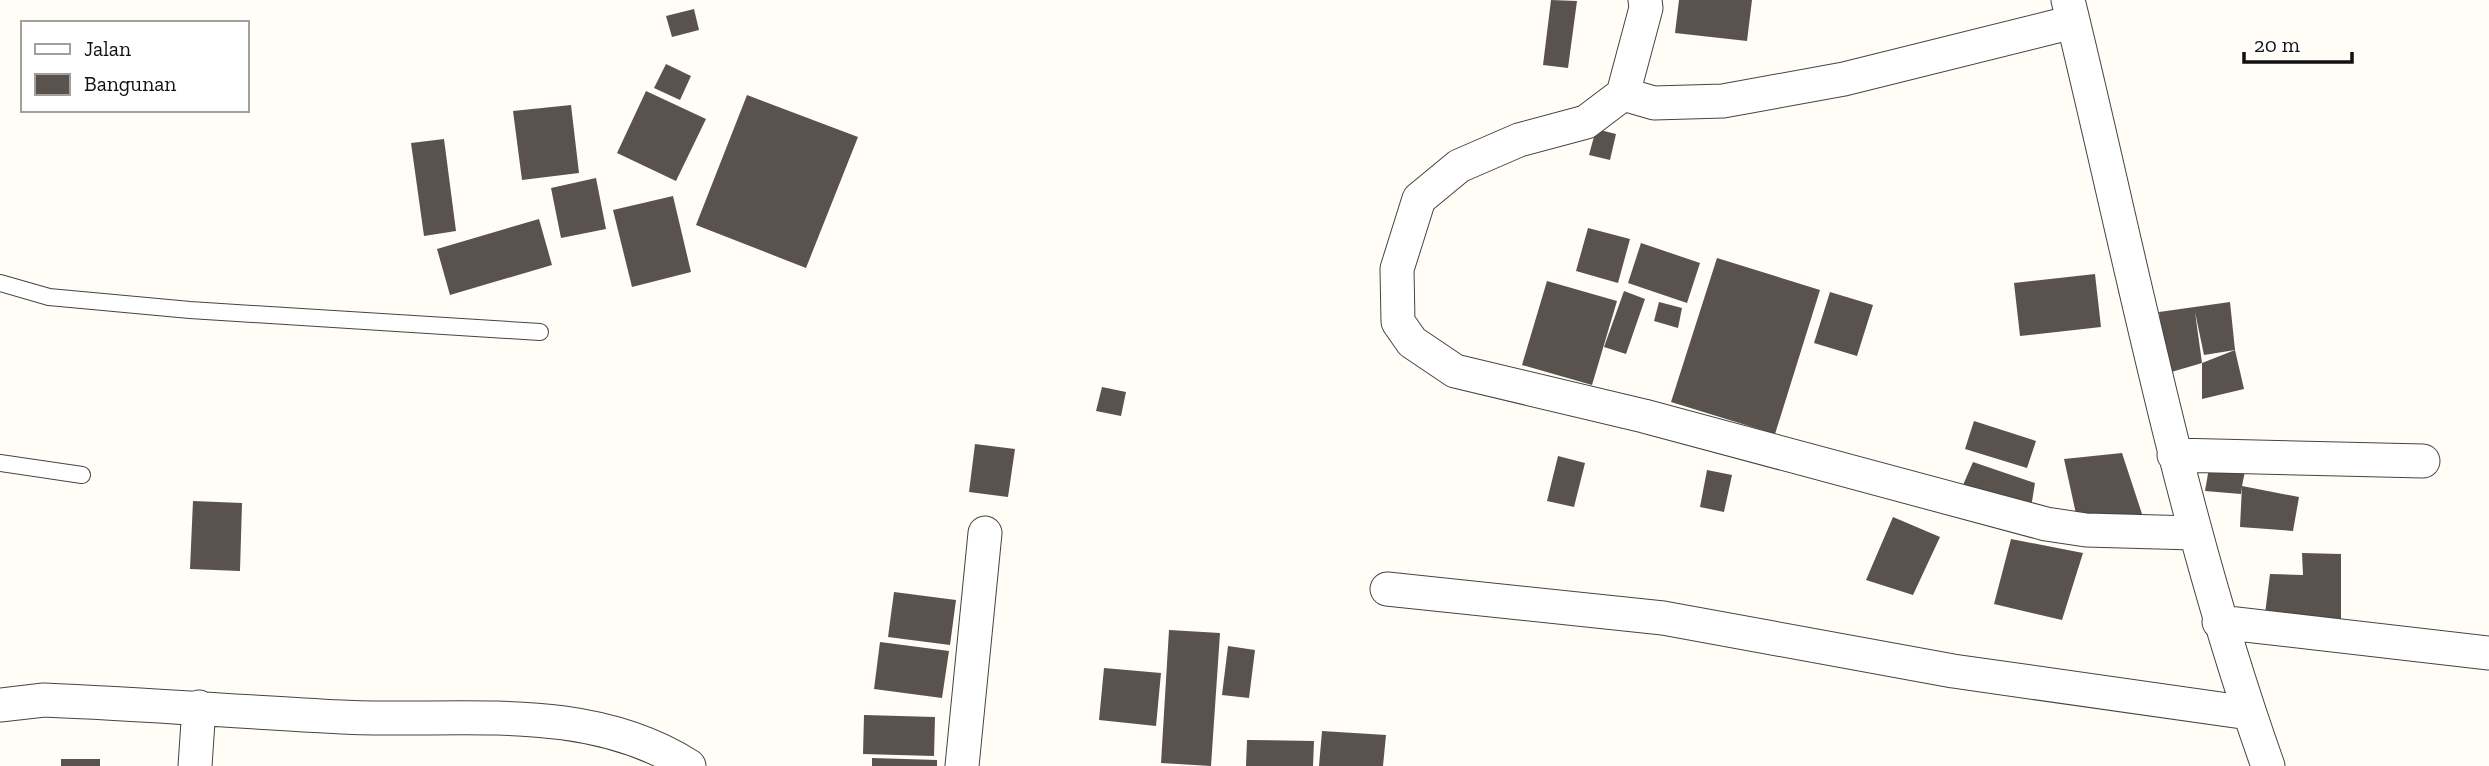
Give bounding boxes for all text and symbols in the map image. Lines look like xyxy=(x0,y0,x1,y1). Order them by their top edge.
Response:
legend xyxy=(21,21,248,112)
scale bar xyxy=(2244,21,2352,65)
text: 20 m xyxy=(2254,32,2300,57)
text: Jalan xyxy=(84,36,131,61)
text: Bangunan xyxy=(84,71,176,96)

